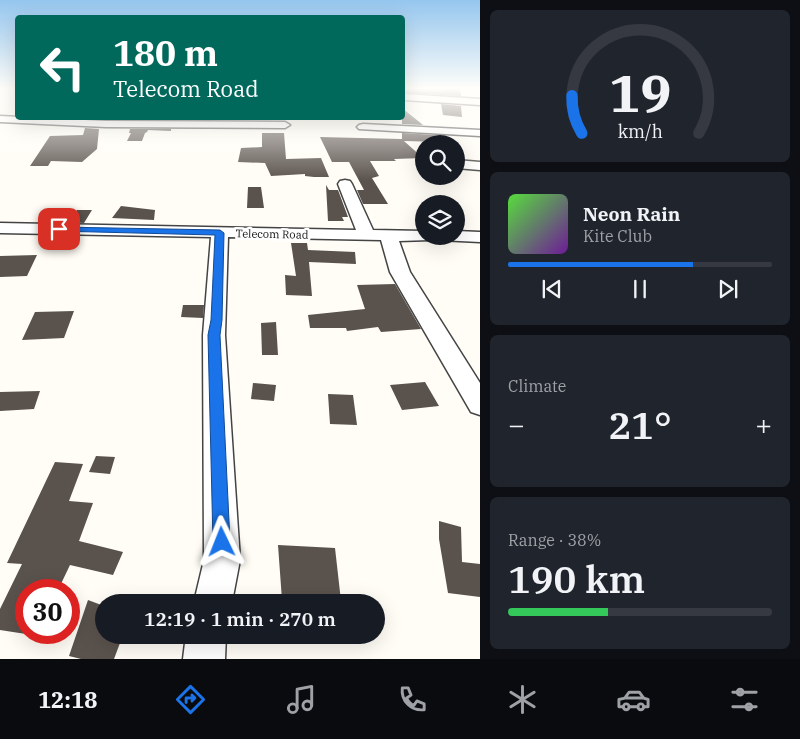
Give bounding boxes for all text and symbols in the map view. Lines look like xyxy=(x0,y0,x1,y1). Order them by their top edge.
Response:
text: 180 m xyxy=(113,30,218,76)
icon: left xyxy=(30,35,95,100)
text: 19 xyxy=(609,59,671,126)
text: Telecom Road xyxy=(113,74,259,103)
text: km/h xyxy=(617,120,663,143)
map controls xyxy=(415,135,465,245)
button: search xyxy=(415,135,465,185)
button: layers xyxy=(415,195,465,245)
text: Neon Rain xyxy=(583,202,680,226)
pin xyxy=(38,208,80,250)
icon: arrive xyxy=(45,215,73,243)
street label: Telecom Road xyxy=(235,226,309,242)
text: Kite Club xyxy=(583,226,652,246)
icon: previous xyxy=(538,275,566,303)
icon: pause xyxy=(626,275,654,303)
icon: next xyxy=(714,275,742,303)
text: Climate xyxy=(508,376,566,396)
text: 21° xyxy=(608,400,672,449)
text: − xyxy=(508,406,525,443)
text: + xyxy=(755,406,772,443)
position arrow xyxy=(195,515,247,567)
text: Range · 38% xyxy=(508,530,601,550)
text: 190 km xyxy=(508,554,645,603)
speed limit sign: 30 xyxy=(15,579,80,644)
text: 12:19 · 1 min · 270 m xyxy=(144,607,336,631)
icon: directions xyxy=(173,682,208,717)
icon: music xyxy=(284,682,319,717)
icon: phone xyxy=(395,682,430,717)
icon: climate xyxy=(505,682,540,717)
icon: car xyxy=(616,682,651,717)
icon: filters xyxy=(727,682,762,717)
text: 12:18 xyxy=(38,685,97,714)

